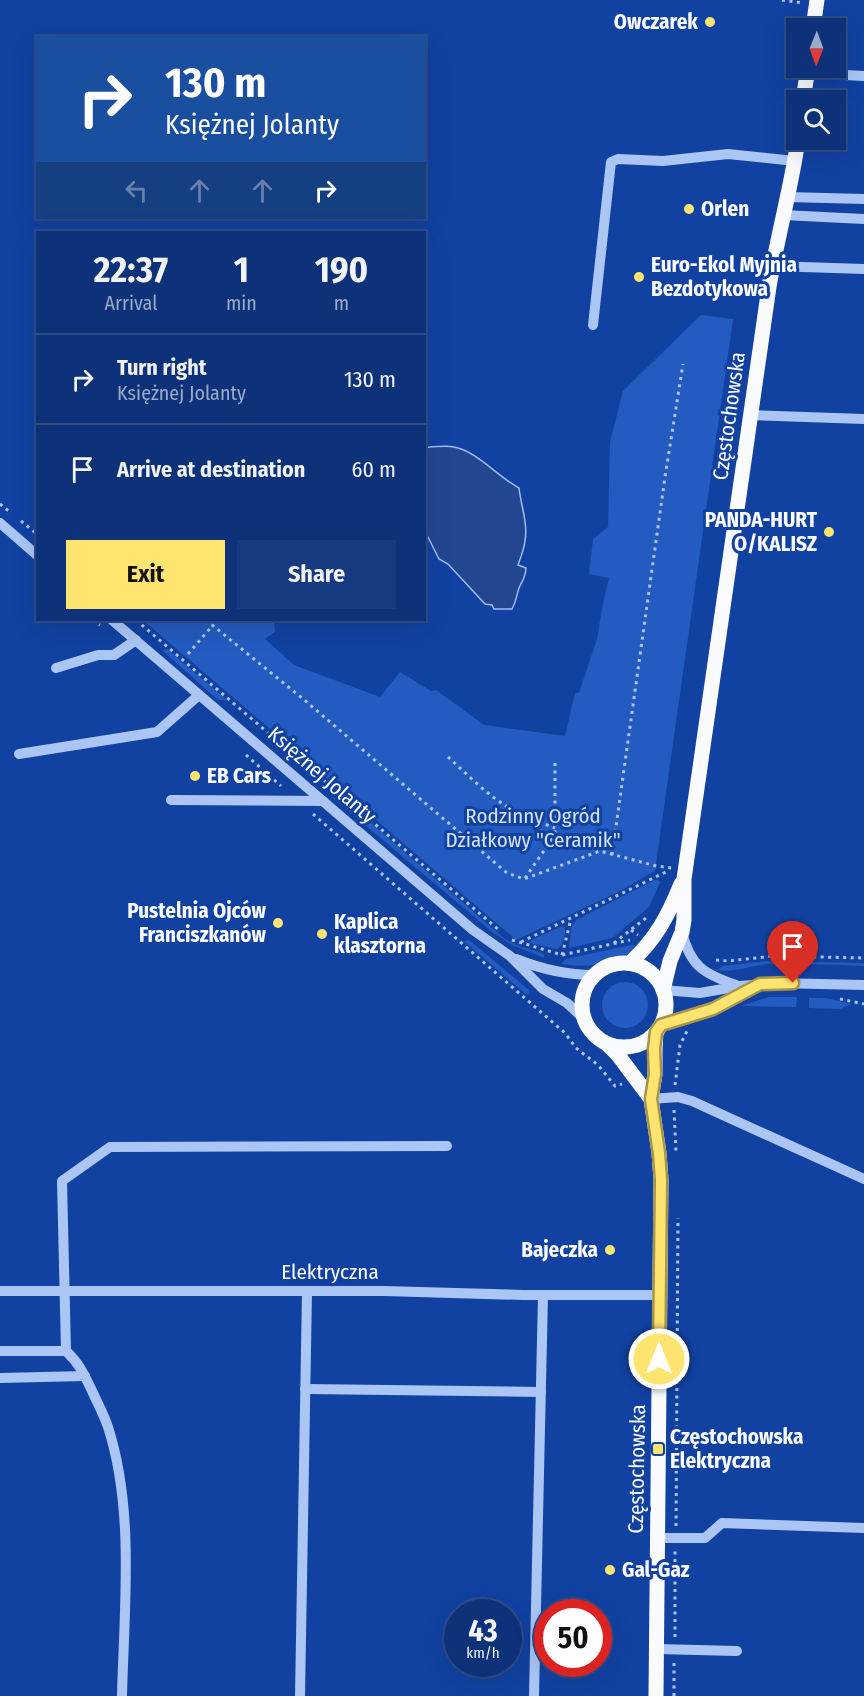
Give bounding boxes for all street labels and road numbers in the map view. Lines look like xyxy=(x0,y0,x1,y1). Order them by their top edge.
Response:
street label: Częstochowska xyxy=(707,350,751,482)
street label: Księżnej Jolanty xyxy=(262,721,382,830)
street label: Elektryczna xyxy=(281,1259,379,1285)
street label: Częstochowska xyxy=(623,1404,651,1534)

